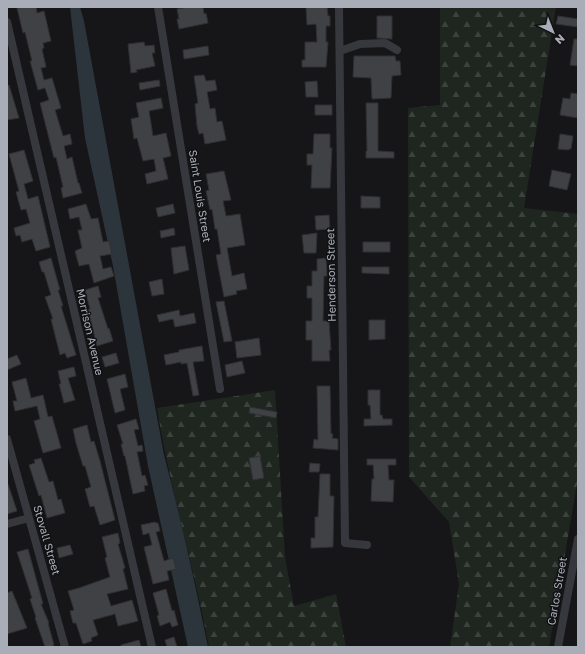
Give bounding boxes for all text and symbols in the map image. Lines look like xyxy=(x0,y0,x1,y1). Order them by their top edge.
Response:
north arrow xyxy=(533,12,573,52)
text: N xyxy=(553,32,568,47)
street label: Saint Louis Street xyxy=(187,149,214,243)
street label: Henderson Street xyxy=(323,228,338,322)
street label: Morrison Avenue xyxy=(74,287,107,376)
street label: Stovall Street xyxy=(31,503,64,576)
street label: Carlos Street xyxy=(544,556,569,626)

